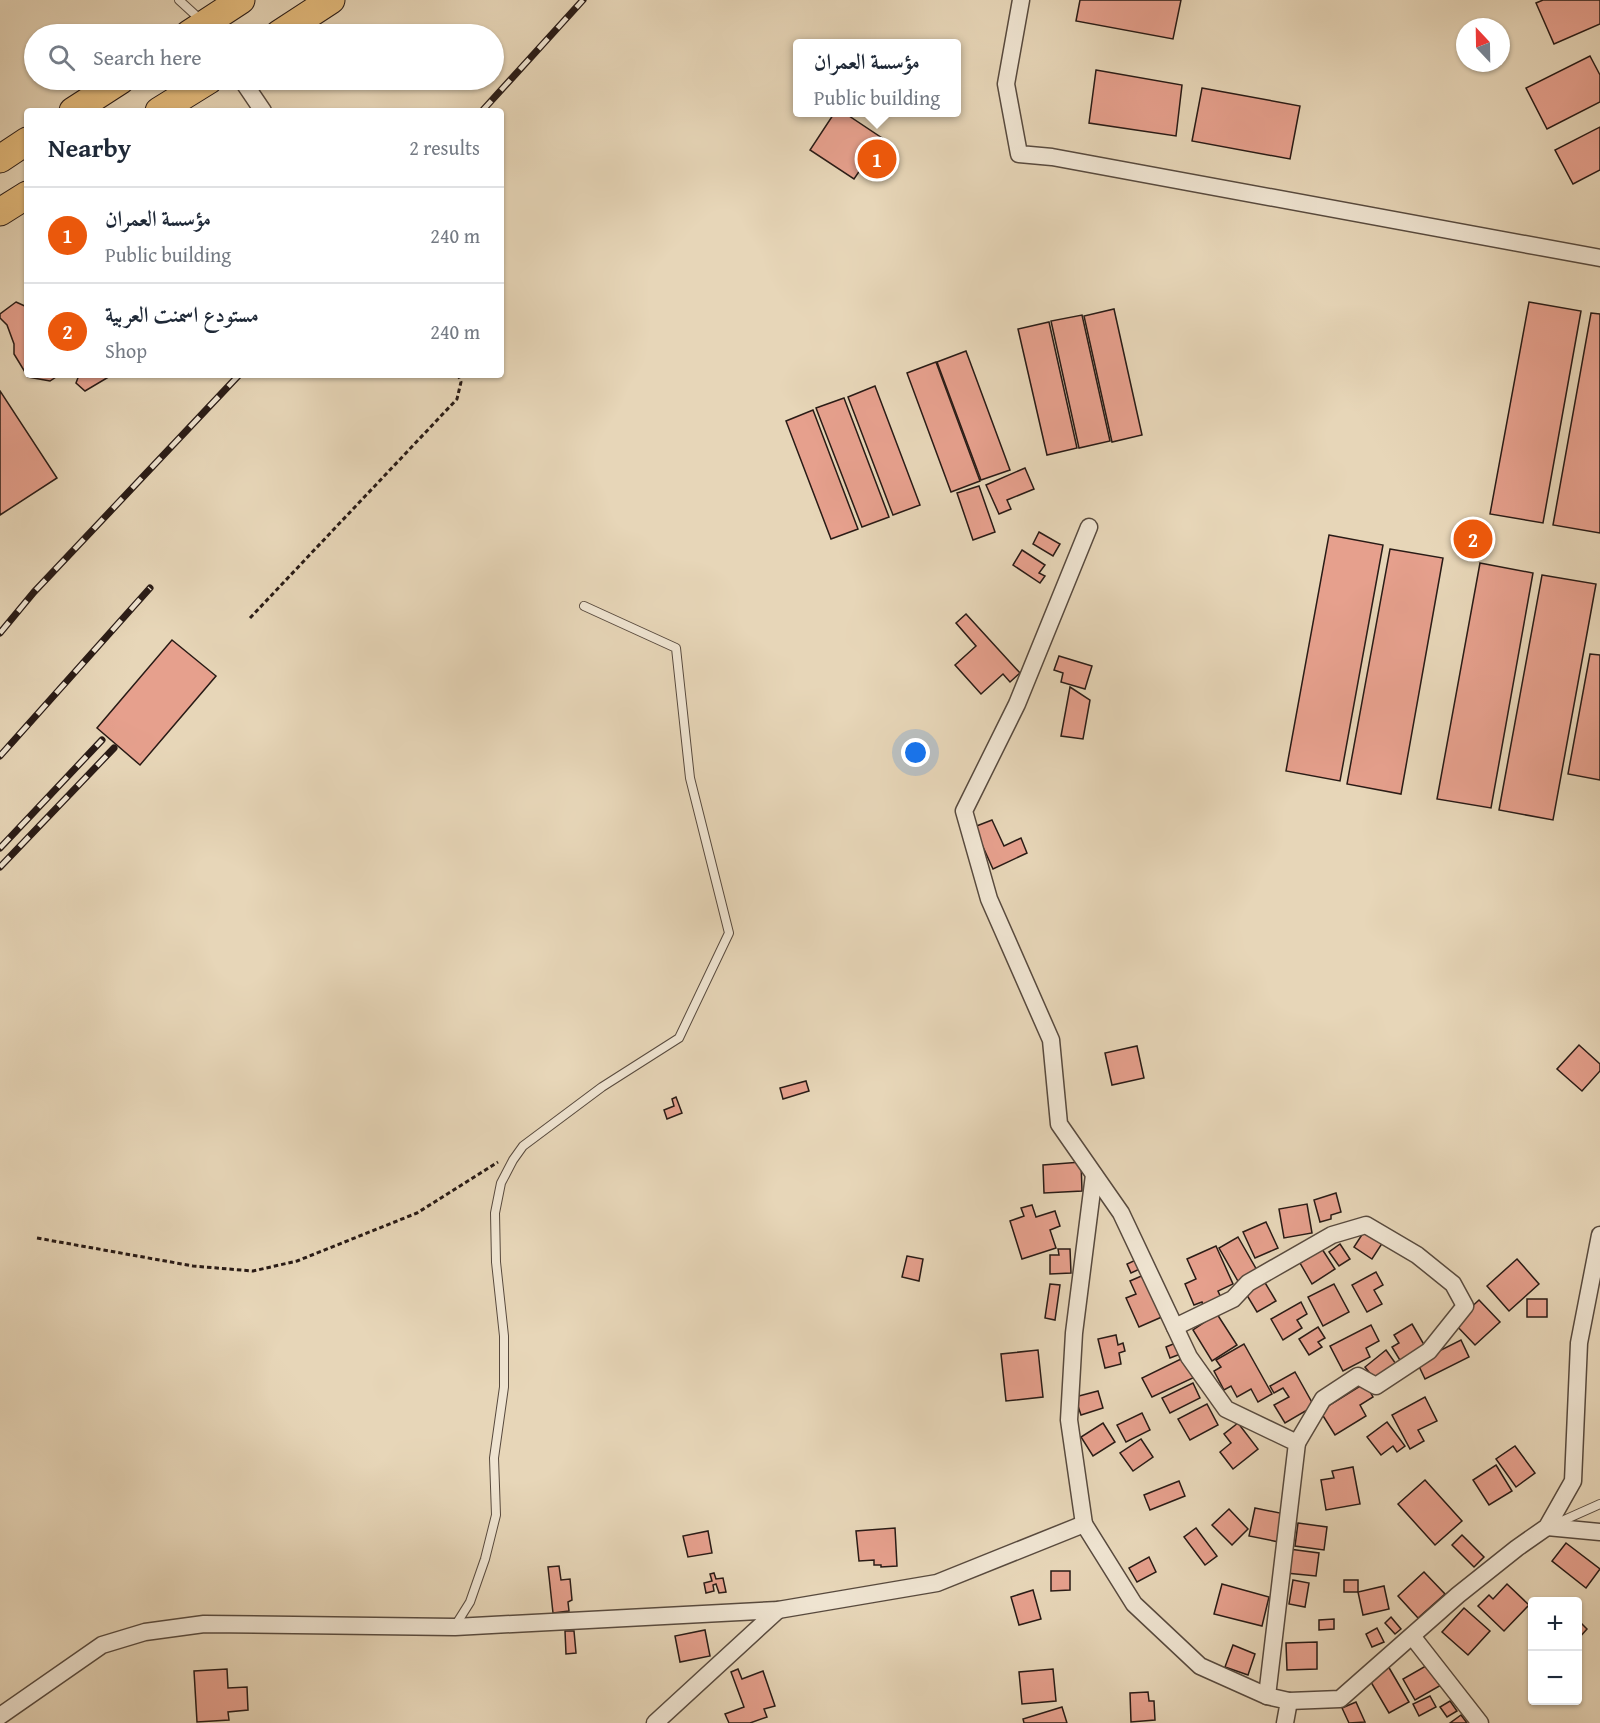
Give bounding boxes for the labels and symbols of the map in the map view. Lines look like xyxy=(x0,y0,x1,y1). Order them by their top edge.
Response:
north arrow xyxy=(1456,18,1510,72)
pin: 1 xyxy=(858,136,896,182)
pin: 2 xyxy=(1454,516,1492,562)
your location xyxy=(901,738,930,767)

